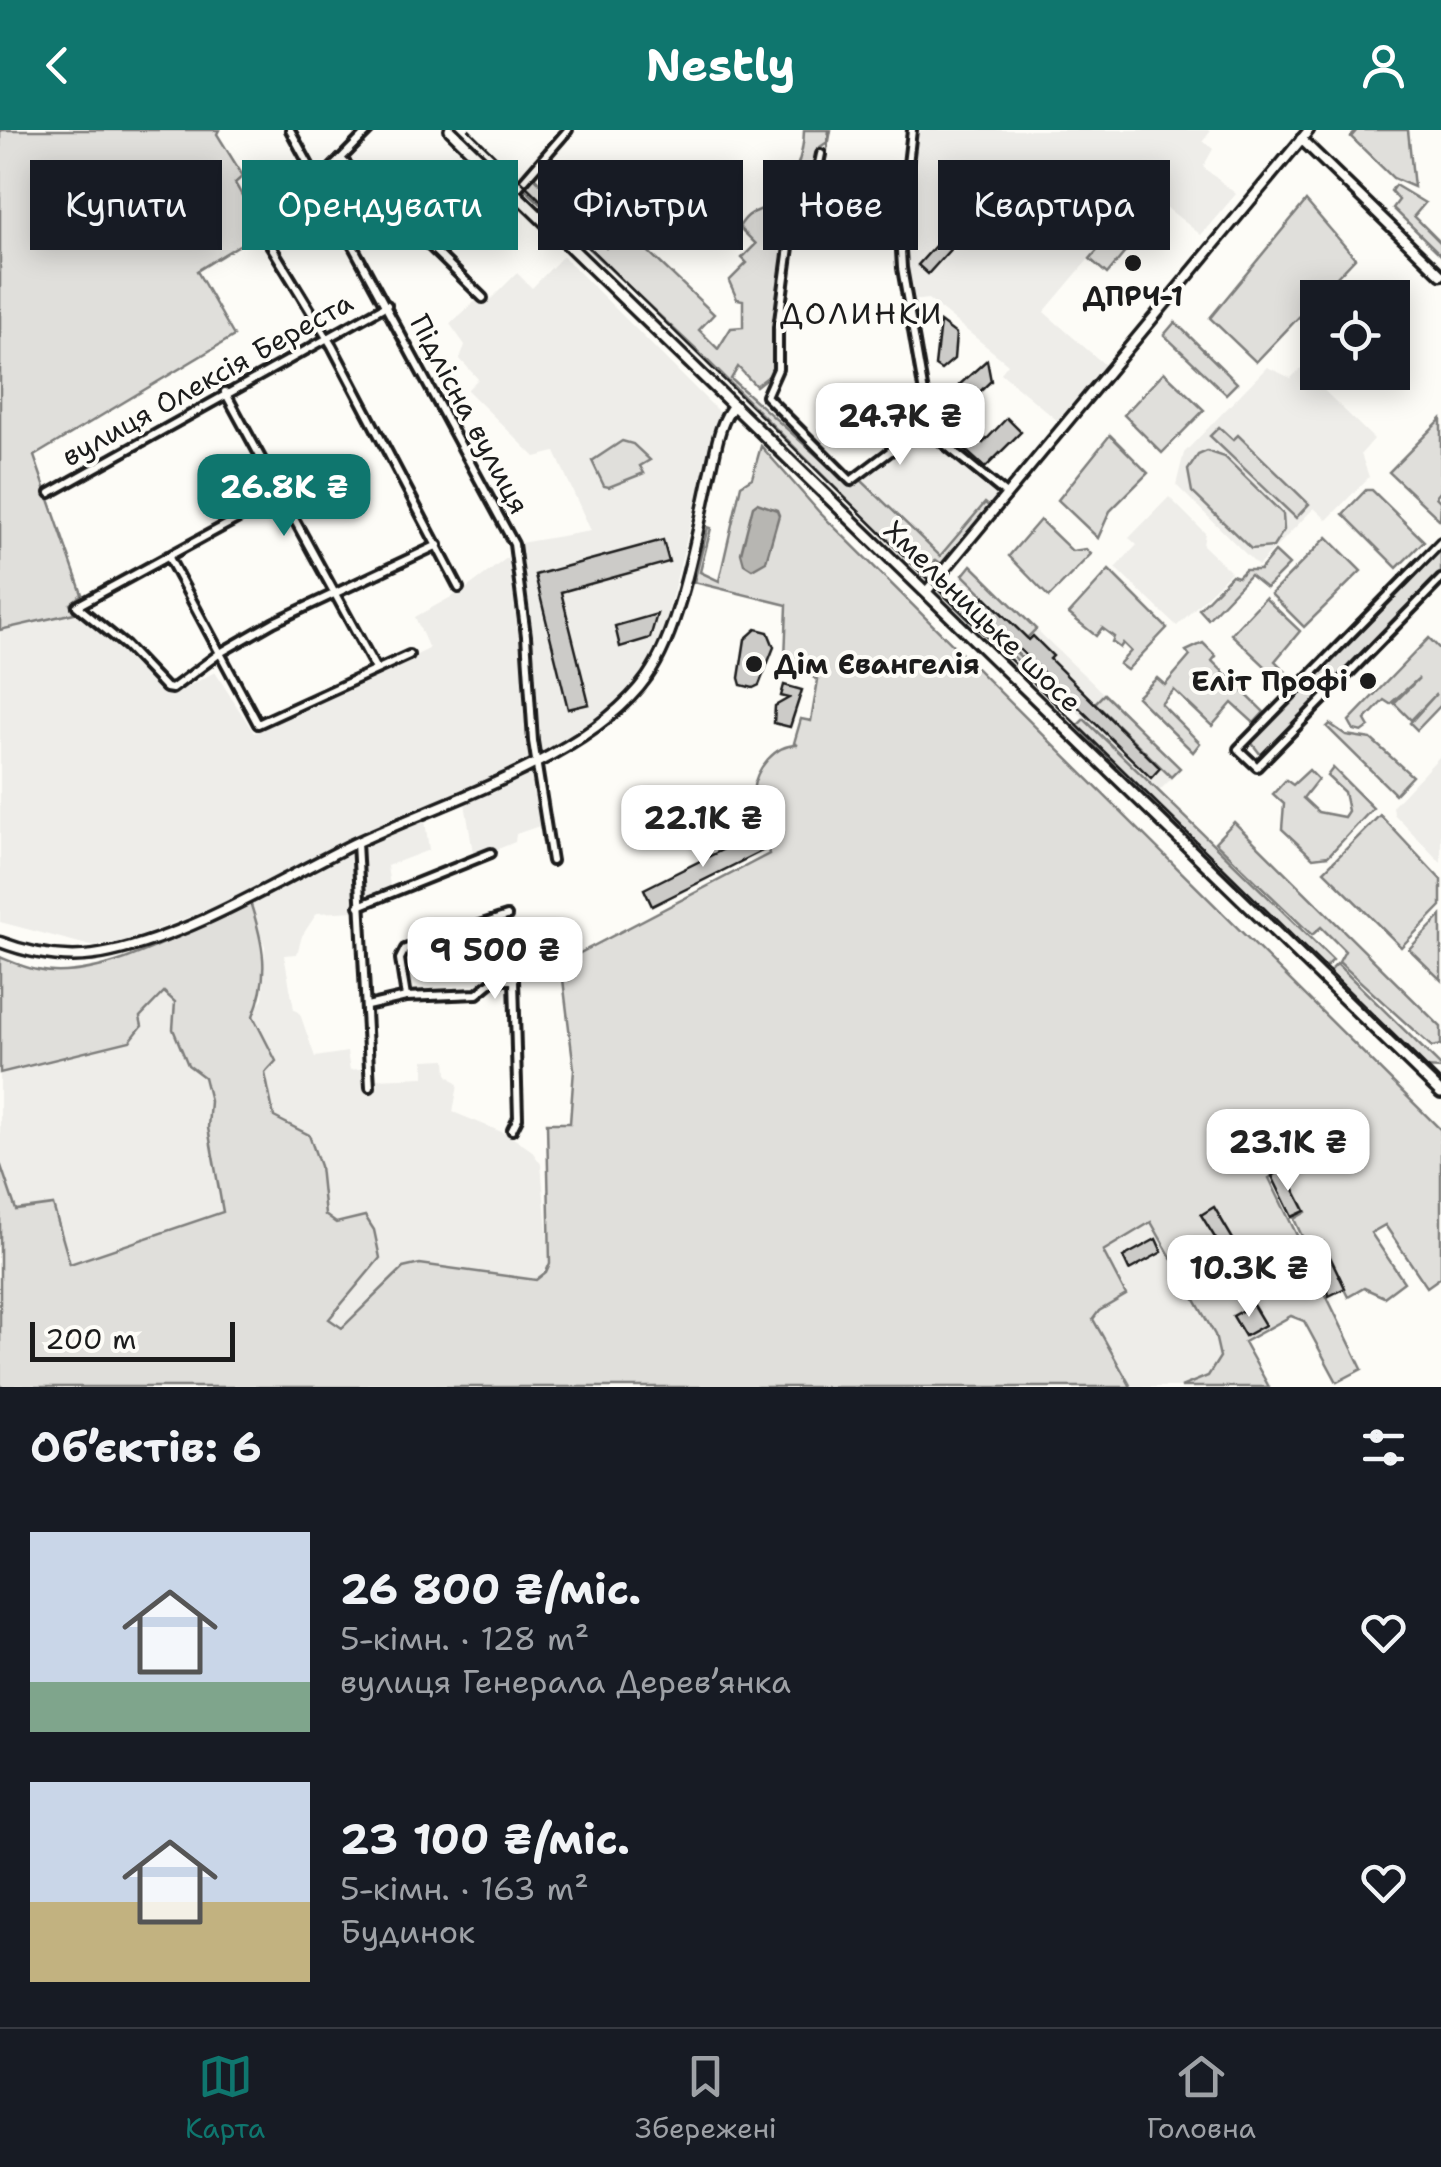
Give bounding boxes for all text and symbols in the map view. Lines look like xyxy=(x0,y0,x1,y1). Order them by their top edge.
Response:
text: Nestly xyxy=(646,35,795,95)
icon: back xyxy=(30,38,85,93)
icon: person xyxy=(1356,38,1411,93)
chip: Купити xyxy=(30,160,222,250)
chip: Орендувати xyxy=(242,160,518,250)
chip: Фільтри xyxy=(538,160,743,250)
chip: Нове xyxy=(763,160,918,250)
chip: Квартира xyxy=(938,160,1170,250)
marker: ДПРЧ-1 xyxy=(1122,252,1144,274)
place label: ДПРЧ-1 xyxy=(1083,277,1183,315)
map controls xyxy=(1300,280,1410,390)
button: locate xyxy=(1300,280,1410,390)
street label: вулиця Олексія Береста xyxy=(55,283,359,475)
district label: ДОЛИНКИ xyxy=(780,293,944,334)
street label: Підлісна вулиця xyxy=(401,308,539,520)
pin: 24.7K ₴ xyxy=(808,383,992,468)
text: 24.7K ₴ xyxy=(838,394,962,437)
pin: 26.8K ₴ xyxy=(192,454,376,539)
text: 26.8K ₴ xyxy=(219,465,349,508)
street label: Хмельницьке шосе xyxy=(876,512,1090,720)
place label: Дім Євангелія xyxy=(774,645,980,683)
marker: Дім Євангелія xyxy=(743,653,765,675)
place label: Еліт Профі xyxy=(1191,662,1348,700)
marker: Еліт Профі xyxy=(1357,670,1379,692)
pin: 22.1K ₴ xyxy=(611,785,795,870)
text: 22.1K ₴ xyxy=(643,796,763,839)
pin: 9 500 ₴ xyxy=(403,917,587,1002)
text: 9 500 ₴ xyxy=(430,928,560,971)
pin: 23.1K ₴ xyxy=(1196,1109,1380,1194)
text: 23.1K ₴ xyxy=(1229,1120,1347,1163)
pin: 10.3K ₴ xyxy=(1157,1235,1341,1320)
text: 10.3K ₴ xyxy=(1189,1246,1309,1289)
scale bar xyxy=(30,1317,235,1362)
text: 200 m xyxy=(45,1320,136,1358)
text: Об’єктів: 6 xyxy=(30,1419,262,1475)
icon: filters xyxy=(1356,1420,1411,1475)
text: 26 800 ₴/міс. xyxy=(340,1561,641,1617)
icon: home xyxy=(110,1572,230,1692)
icon: heart xyxy=(1356,1605,1411,1660)
text: 5-кімн. · 128 m² xyxy=(340,1617,589,1660)
text: вулиця Генерала Деревʼянка xyxy=(340,1660,791,1703)
text: 23 100 ₴/міс. xyxy=(340,1811,630,1867)
icon: home xyxy=(110,1822,230,1942)
icon: heart xyxy=(1356,1855,1411,1910)
text: 5-кімн. · 163 m² xyxy=(340,1867,589,1910)
text: Будинок xyxy=(340,1910,475,1953)
tab: Карта xyxy=(185,2049,265,2147)
tab: Збережені xyxy=(635,2049,777,2147)
tab: Головна xyxy=(1147,2049,1256,2147)

